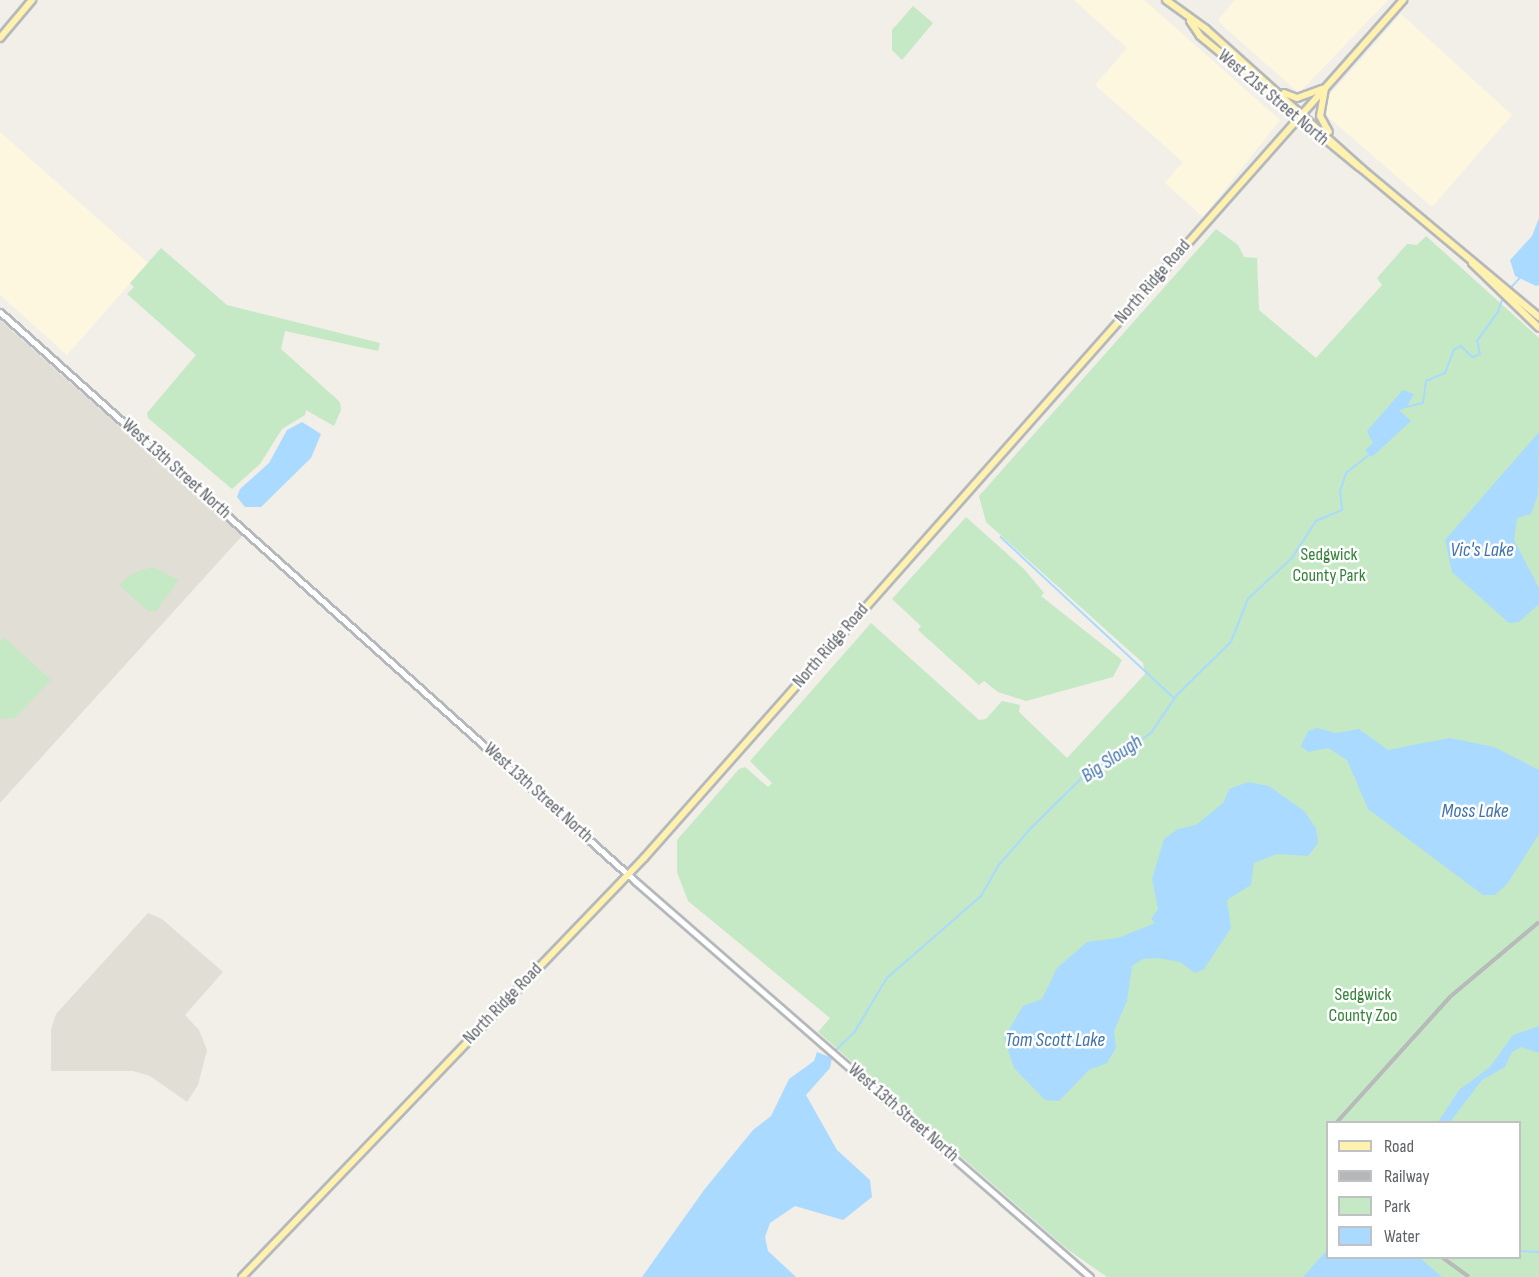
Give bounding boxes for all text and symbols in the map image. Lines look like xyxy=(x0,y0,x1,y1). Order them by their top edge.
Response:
street label: West 21st Street North xyxy=(1213,45,1333,151)
street label: North Ridge Road xyxy=(1111,235,1195,329)
street label: West 13th Street North xyxy=(117,414,235,524)
water label: Vic's Lake xyxy=(1450,538,1514,562)
park label: Sedgwick County Park xyxy=(1292,545,1366,588)
street label: North Ridge Road xyxy=(789,599,873,693)
water label: Big Slough xyxy=(1077,730,1147,788)
street label: West 13th Street North xyxy=(479,738,597,848)
water label: Moss Lake xyxy=(1442,799,1508,823)
street label: North Ridge Road xyxy=(459,959,547,1049)
park label: Sedgwick County Zoo xyxy=(1329,985,1397,1028)
water label: Tom Scott Lake xyxy=(1005,1028,1105,1052)
street label: West 13th Street North xyxy=(843,1059,963,1167)
legend xyxy=(1326,1121,1521,1259)
text: Road xyxy=(1384,1136,1414,1157)
text: Railway xyxy=(1384,1166,1429,1187)
text: Park xyxy=(1384,1196,1410,1217)
text: Water xyxy=(1384,1226,1420,1247)

